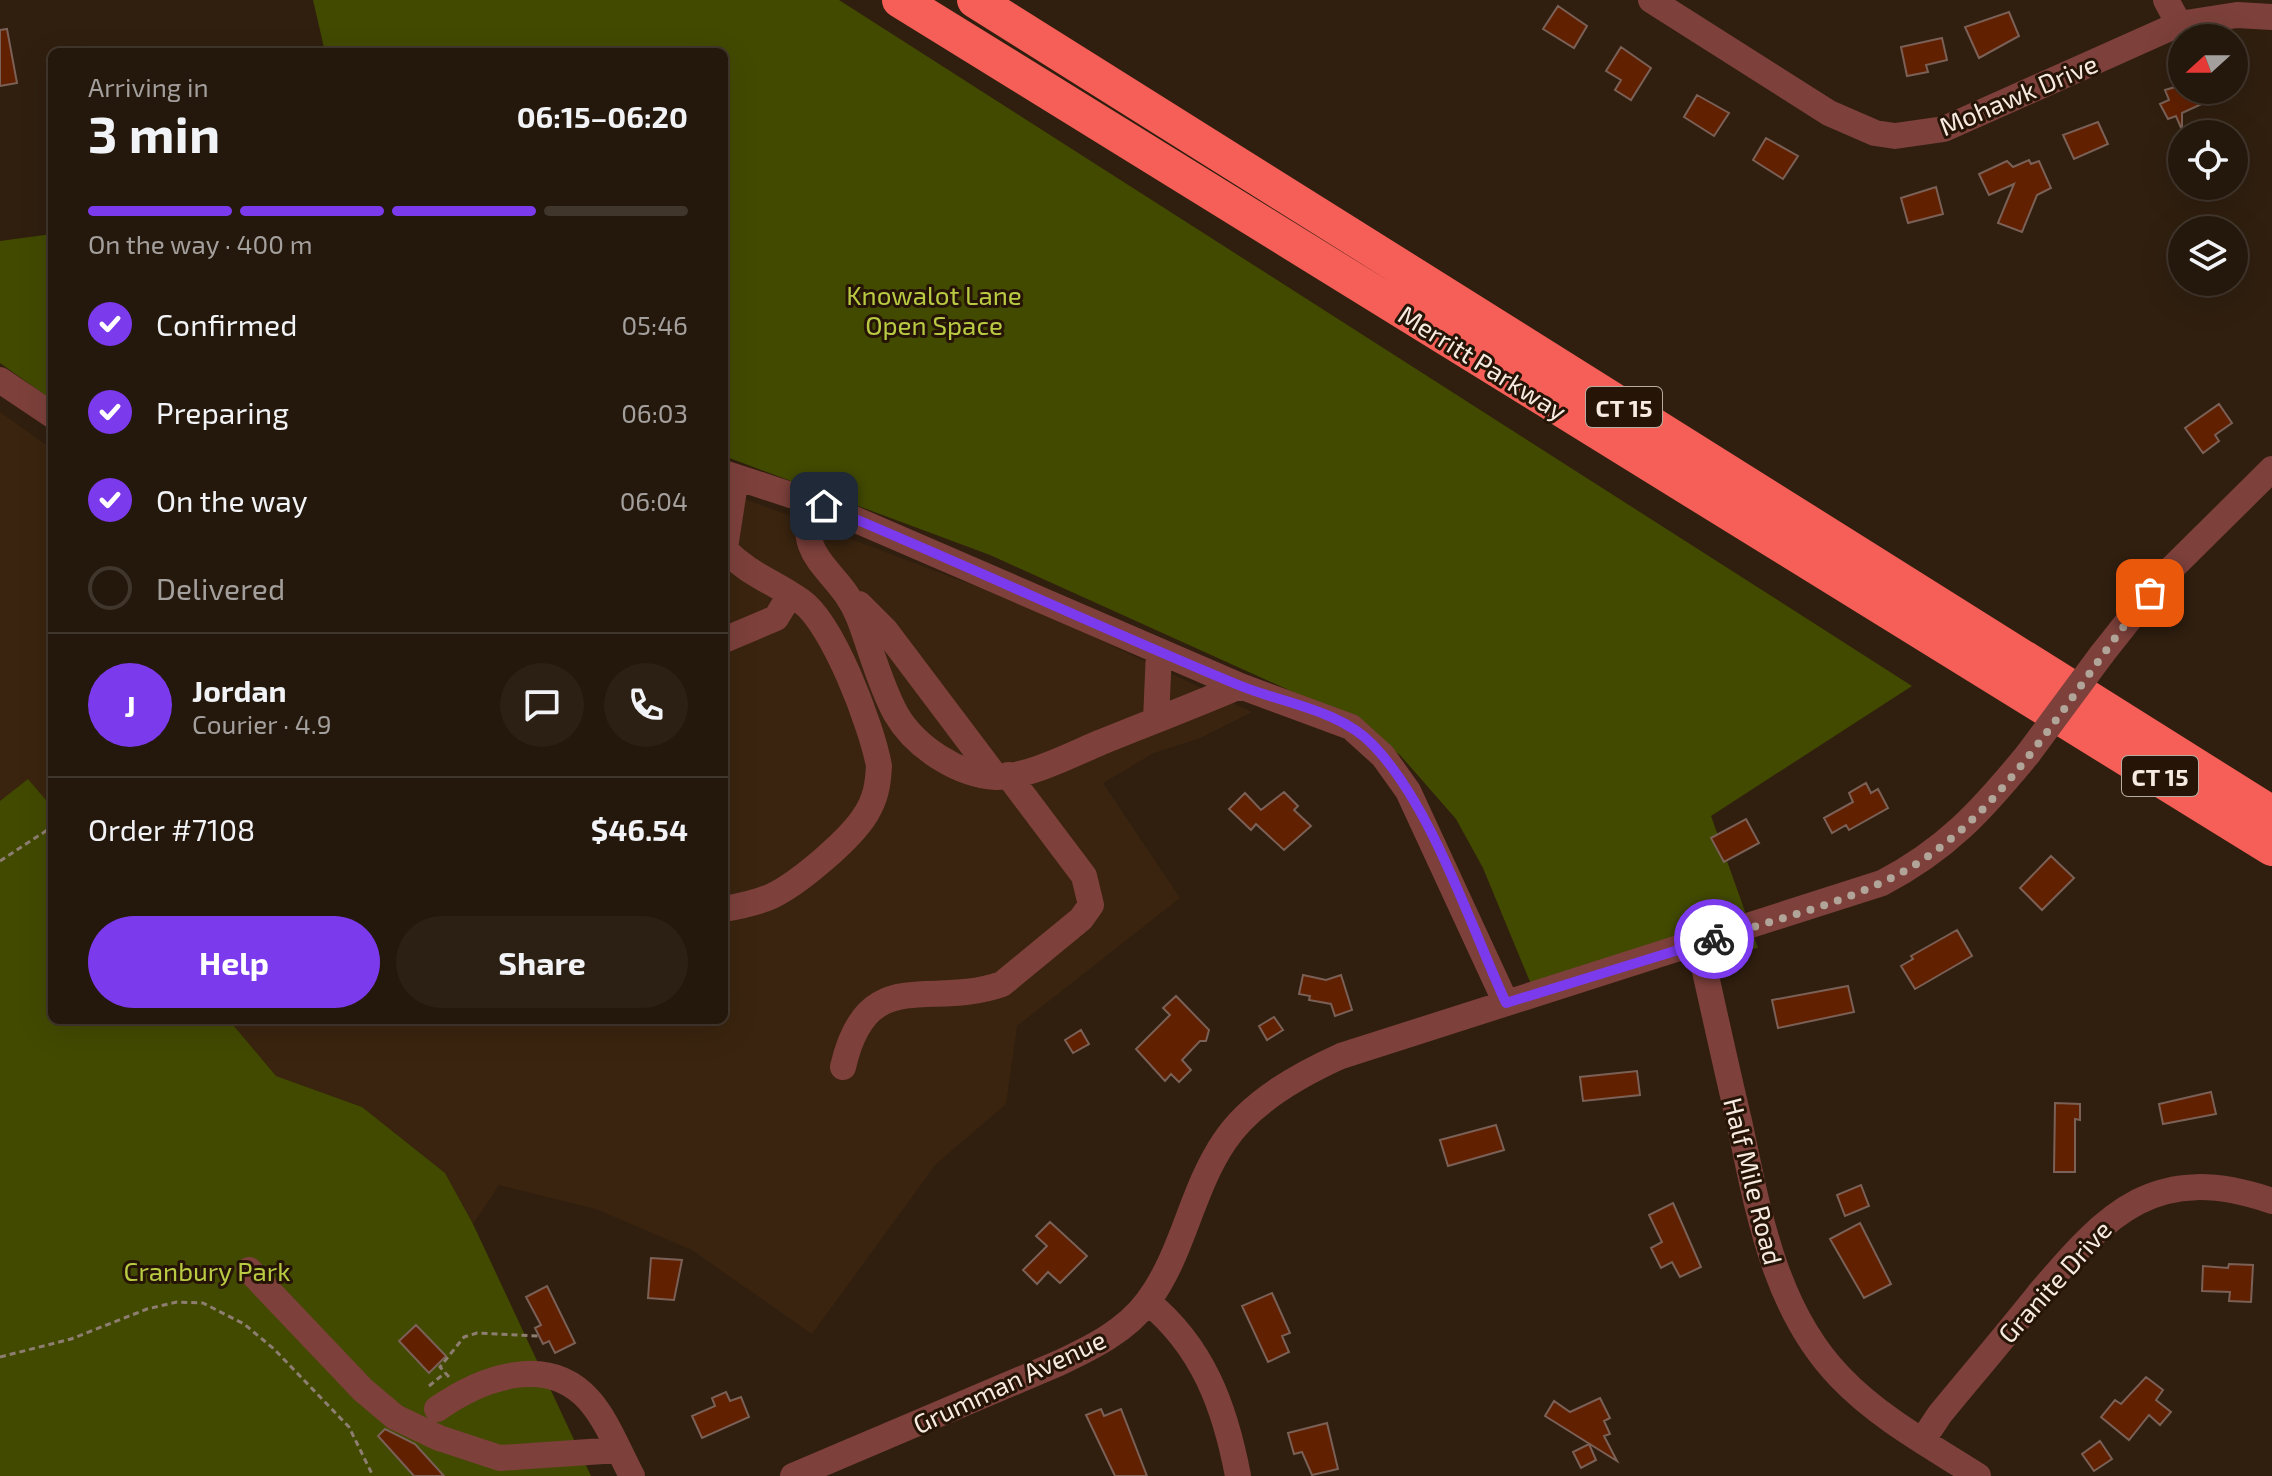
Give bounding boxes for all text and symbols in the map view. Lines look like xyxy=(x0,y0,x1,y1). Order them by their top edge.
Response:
north arrow xyxy=(2168,24,2248,104)
map controls xyxy=(2168,24,2248,296)
street label: Mohawk Drive xyxy=(1934,47,2102,141)
text: Arriving in xyxy=(88,71,209,102)
text: 06:15–06:20 xyxy=(517,98,688,134)
text: 3 min xyxy=(88,101,220,163)
button: locate xyxy=(2168,120,2248,200)
button: layers xyxy=(2168,216,2248,296)
text: On the way · 400 m xyxy=(88,228,313,259)
park label: Knowalot Lane Open Space xyxy=(846,279,1022,340)
street label: Merritt Parkway xyxy=(1393,298,1573,426)
icon: check xyxy=(88,302,132,346)
text: Confirmed xyxy=(156,306,297,342)
text: 05:46 xyxy=(621,309,688,340)
road number: CT 15 xyxy=(1586,387,1662,427)
icon: check xyxy=(88,390,132,434)
text: Preparing xyxy=(156,394,289,430)
text: 06:03 xyxy=(621,397,688,428)
pin xyxy=(790,472,858,540)
icon: check xyxy=(88,478,132,522)
text: On the way xyxy=(156,482,308,518)
icon: home xyxy=(802,484,846,528)
text: 06:04 xyxy=(620,485,688,516)
pin xyxy=(2116,559,2184,627)
text: Delivered xyxy=(156,570,285,606)
icon: bag xyxy=(2128,571,2172,615)
button: chat xyxy=(500,663,584,747)
button: phone xyxy=(604,663,688,747)
text: Jordan xyxy=(192,672,287,708)
text: J xyxy=(124,687,136,723)
text: Courier · 4.9 xyxy=(192,708,332,739)
road number: CT 15 xyxy=(2122,756,2198,796)
text: Order #7108 xyxy=(88,811,255,847)
text: $46.54 xyxy=(591,811,688,847)
courier xyxy=(1674,899,1754,979)
button: Help xyxy=(88,916,380,1008)
button: Share xyxy=(396,916,688,1008)
icon: bike xyxy=(1692,917,1736,961)
street label: Half Mile Road xyxy=(1718,1094,1790,1268)
street label: Granite Drive xyxy=(1991,1213,2117,1349)
park label: Cranbury Park xyxy=(124,1255,290,1286)
street label: Grumman Avenue xyxy=(908,1323,1110,1439)

